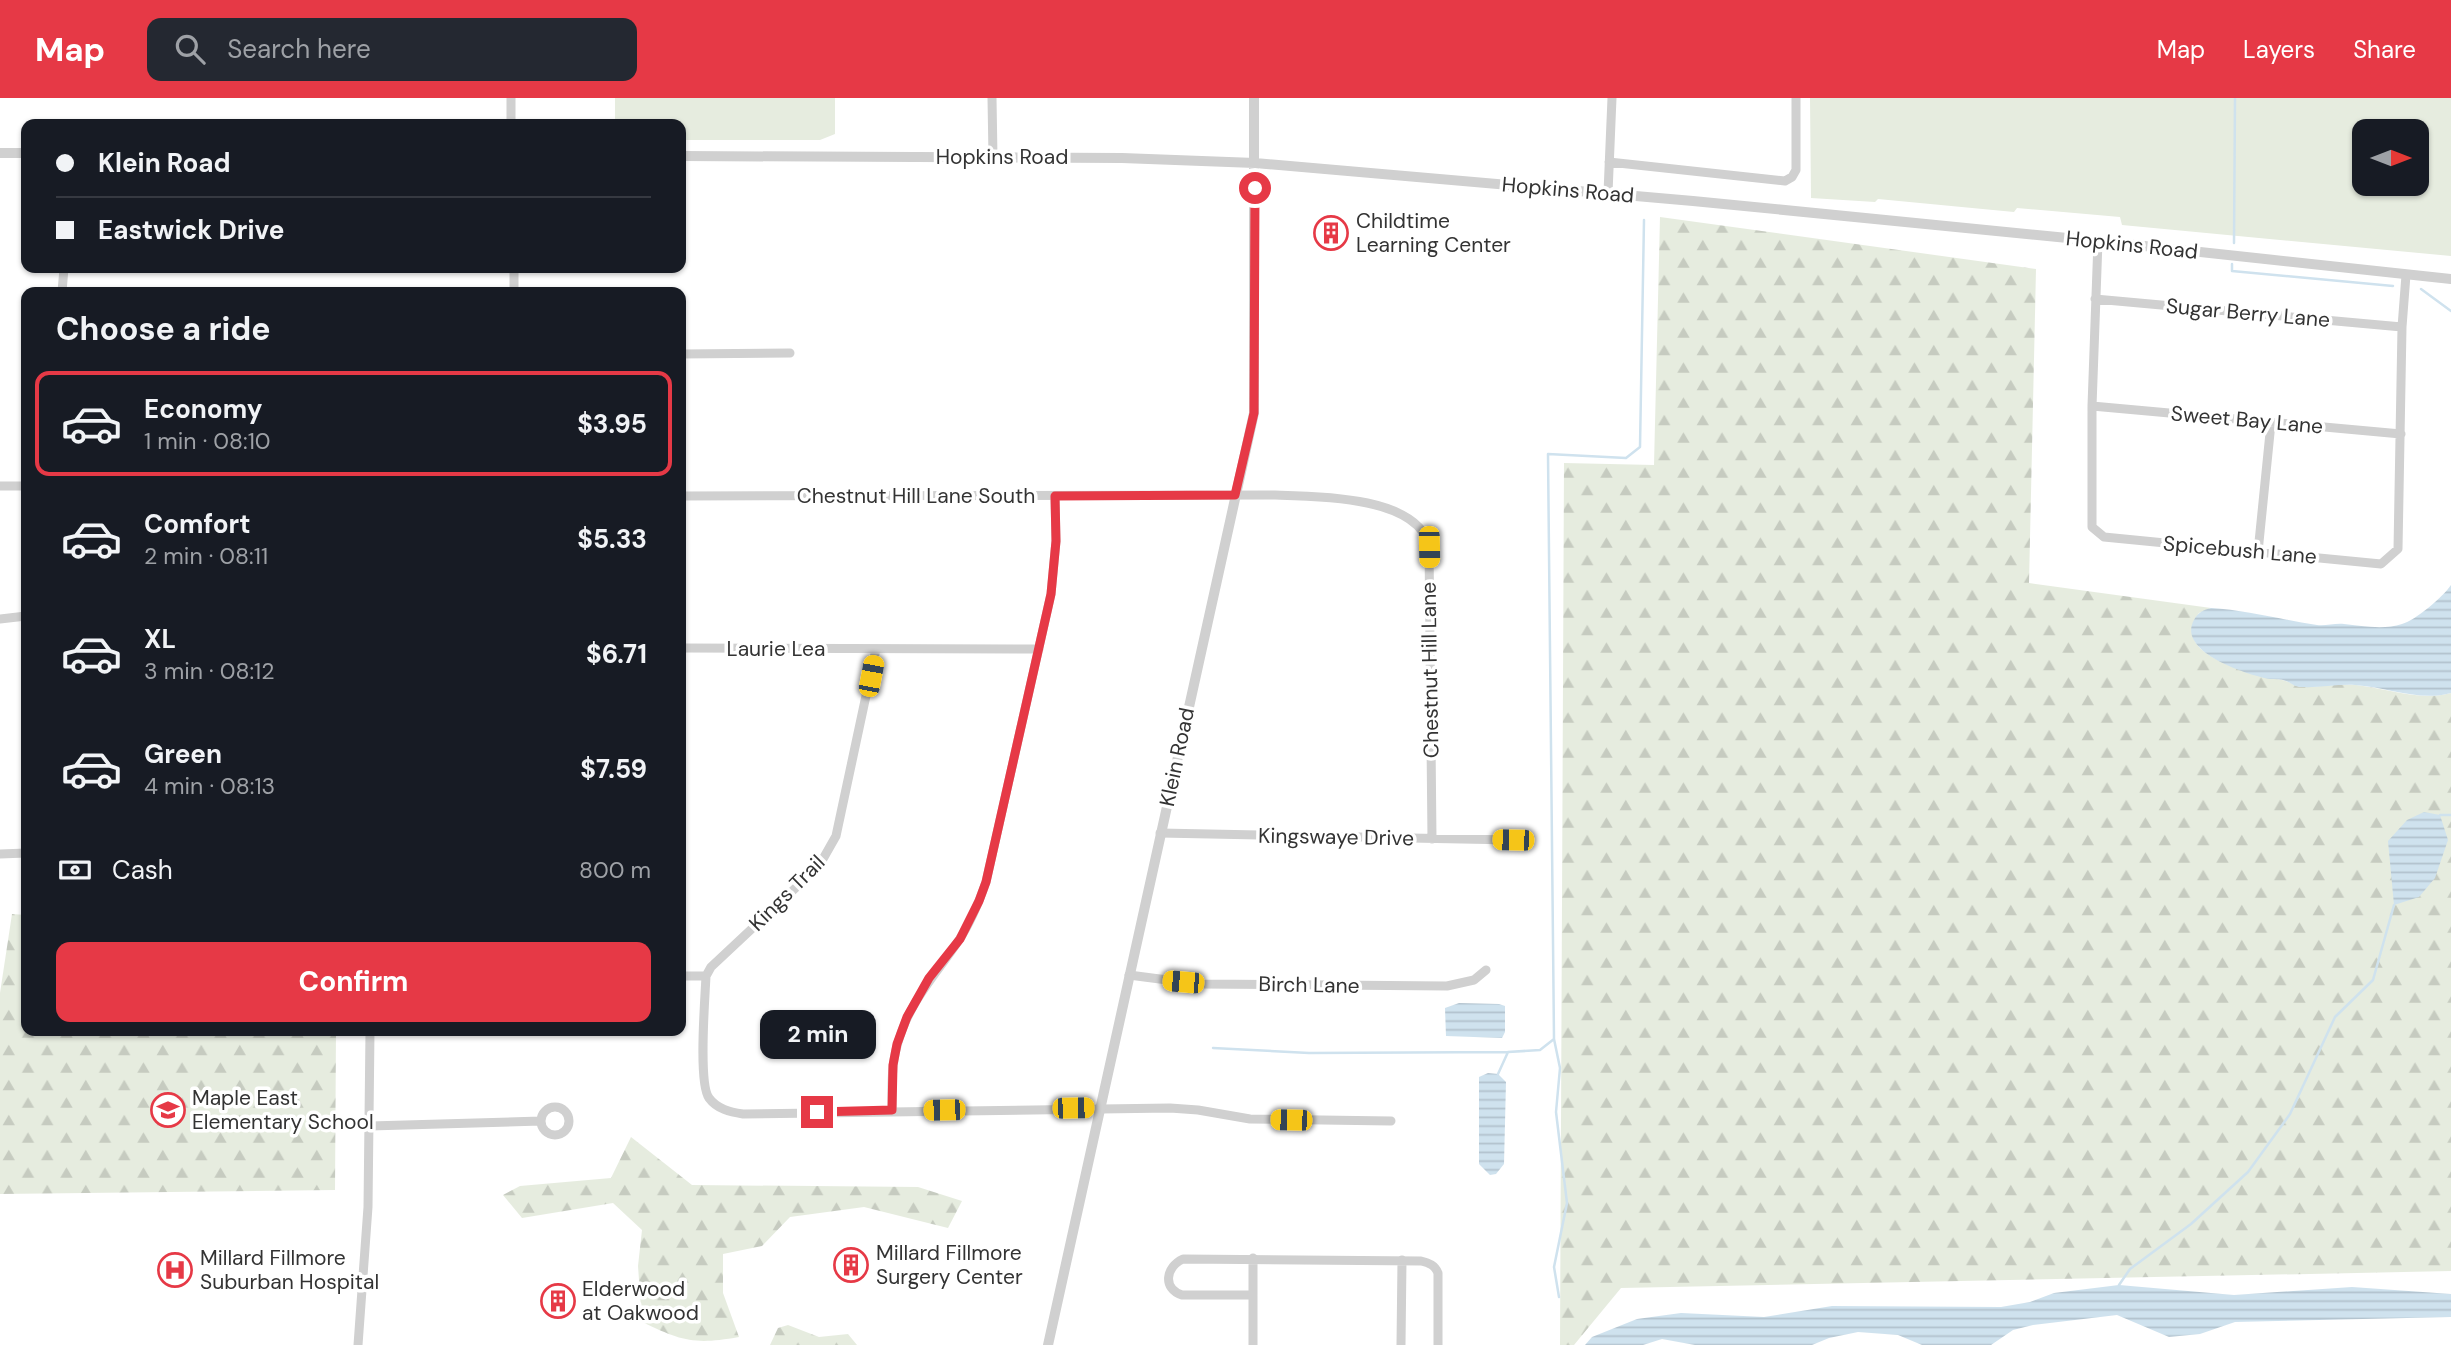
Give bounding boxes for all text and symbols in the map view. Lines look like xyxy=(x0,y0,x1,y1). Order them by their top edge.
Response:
search box xyxy=(147,18,637,81)
text: Map xyxy=(35,28,105,71)
icon: search xyxy=(171,30,209,68)
text: Search here xyxy=(227,32,371,66)
text: Map xyxy=(2157,34,2205,65)
text: Layers xyxy=(2243,34,2315,65)
text: Share xyxy=(2353,34,2416,65)
north arrow xyxy=(2352,119,2429,196)
map controls xyxy=(2352,119,2429,196)
street label: Hopkins Road xyxy=(936,143,1068,171)
text: Klein Road xyxy=(98,146,231,180)
street label: Hopkins Road xyxy=(1501,170,1635,210)
route start xyxy=(1239,172,1271,204)
place label: Childtime Learning Center xyxy=(1356,207,1511,259)
text: Eastwick Drive xyxy=(98,213,284,247)
building icon: Childtime Learning Center xyxy=(1312,214,1350,252)
street label: Hopkins Road xyxy=(2065,224,2199,266)
street label: Sugar Berry Lane xyxy=(2165,292,2331,334)
text: Choose a ride xyxy=(56,308,271,350)
icon: car xyxy=(60,392,123,455)
text: Economy xyxy=(144,392,262,426)
street label: Sweet Bay Lane xyxy=(2170,399,2324,441)
text: $3.95 xyxy=(577,407,647,441)
text: 1 min · 08:10 xyxy=(144,426,271,456)
street label: Chestnut Hill Lane South xyxy=(797,482,1035,510)
icon: car xyxy=(60,507,123,570)
text: Comfort xyxy=(144,507,250,541)
text: $5.33 xyxy=(577,522,647,556)
car xyxy=(1419,526,1440,568)
street label: Spicebush Lane xyxy=(2162,529,2318,571)
text: 2 min · 08:11 xyxy=(144,541,268,571)
street label: Chestnut Hill Lane xyxy=(1414,582,1446,758)
icon: car xyxy=(60,622,123,685)
text: XL xyxy=(144,622,176,656)
street label: Laurie Lea xyxy=(727,635,825,663)
text: $6.71 xyxy=(586,637,647,671)
car xyxy=(857,653,886,699)
text: 3 min · 08:12 xyxy=(144,656,275,686)
street label: Klein Road xyxy=(1153,705,1201,809)
icon: car xyxy=(60,737,123,800)
text: Green xyxy=(144,737,222,771)
text: $7.59 xyxy=(580,752,647,786)
text: 4 min · 08:13 xyxy=(144,771,275,801)
street label: Kingswaye Drive xyxy=(1258,822,1414,852)
car xyxy=(1492,829,1535,851)
street label: Kings Trail xyxy=(743,849,831,937)
icon: cash xyxy=(56,851,94,889)
text: Cash xyxy=(112,853,173,887)
text: 800 m xyxy=(579,855,651,885)
button: Confirm xyxy=(56,942,651,1022)
car xyxy=(1162,970,1205,994)
street label: Birch Lane xyxy=(1258,970,1360,1000)
callout: 2 min xyxy=(759,1010,875,1060)
text: 2 min xyxy=(788,1019,848,1049)
place label: Maple East Elementary School xyxy=(192,1084,374,1136)
school or university icon: Maple East Elementary School xyxy=(149,1091,187,1129)
route end xyxy=(801,1096,833,1128)
car xyxy=(1052,1097,1095,1119)
car xyxy=(923,1099,966,1121)
car xyxy=(1270,1109,1313,1131)
place label: Millard Fillmore Surgery Center xyxy=(876,1239,1023,1291)
place label: Millard Fillmore Suburban Hospital xyxy=(200,1244,379,1296)
building icon: Millard Fillmore Surgery Center xyxy=(832,1246,870,1284)
hospital icon: Millard Fillmore Suburban Hospital xyxy=(156,1251,194,1289)
place label: Elderwood at Oakwood xyxy=(582,1275,699,1327)
building icon: Elderwood at Oakwood xyxy=(539,1282,577,1320)

